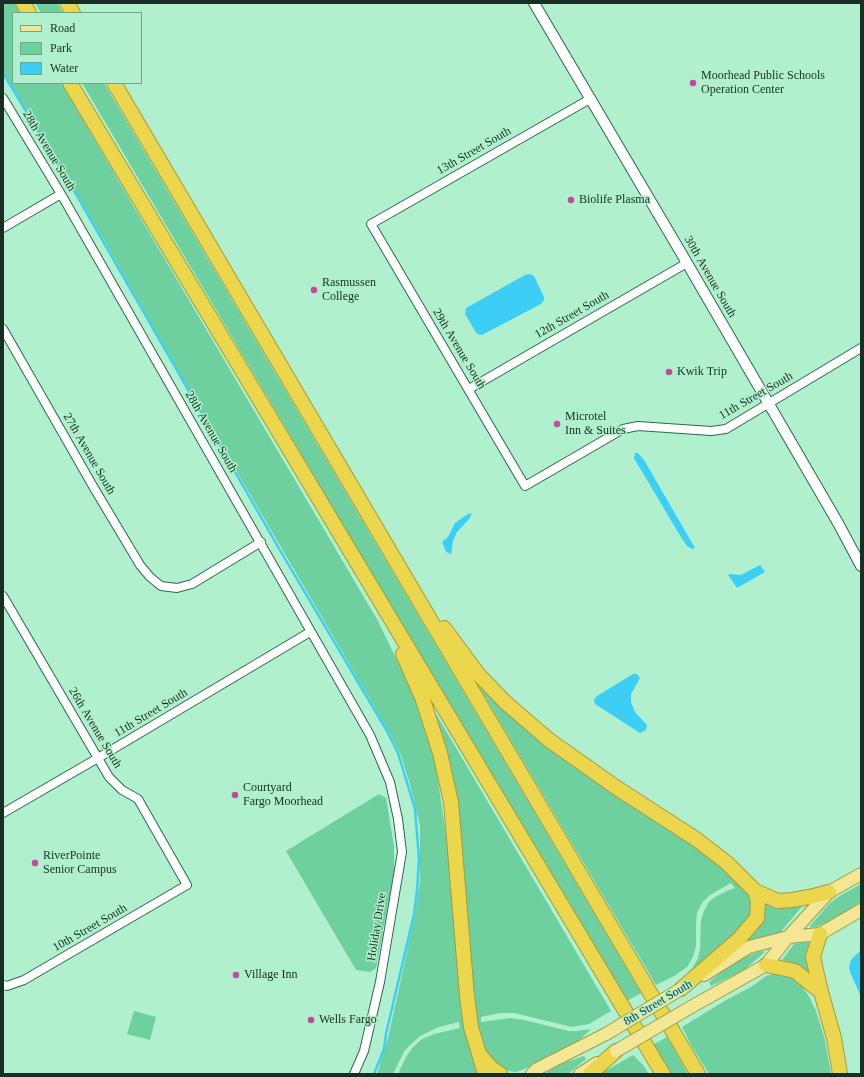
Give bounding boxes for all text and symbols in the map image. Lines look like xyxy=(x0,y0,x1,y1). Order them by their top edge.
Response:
legend xyxy=(12,12,142,84)
text: Road xyxy=(50,21,75,35)
text: Park xyxy=(50,41,72,55)
text: Water xyxy=(50,61,78,75)
place label: Moorhead Public Schools Operation Center xyxy=(701,69,825,97)
marker: Moorhead Public Schools Operation Center xyxy=(688,78,698,88)
street label: 28th Avenue South xyxy=(19,108,79,194)
street label: 13th Street South xyxy=(434,124,514,178)
place label: Biolife Plasma xyxy=(579,193,650,207)
marker: Biolife Plasma xyxy=(566,195,576,205)
street label: 30th Avenue South xyxy=(681,234,739,320)
place label: Rasmussen College xyxy=(322,276,376,304)
marker: Rasmussen College xyxy=(309,285,319,295)
street label: 12th Street South xyxy=(532,288,612,342)
street label: 29th Avenue South xyxy=(429,306,489,392)
place label: Kwik Trip xyxy=(677,365,727,379)
marker: Kwik Trip xyxy=(664,367,674,377)
street label: 11th Street South xyxy=(717,369,795,423)
street label: 28th Avenue South xyxy=(182,389,240,475)
place label: Microtel Inn & Suites xyxy=(565,410,626,438)
street label: 27th Avenue South xyxy=(60,411,118,497)
marker: Microtel Inn & Suites xyxy=(552,419,562,429)
street label: 26th Avenue South xyxy=(65,685,125,771)
street label: 11th Street South xyxy=(112,685,190,741)
place label: Courtyard Fargo Moorhead xyxy=(243,781,323,809)
marker: Courtyard Fargo Moorhead xyxy=(230,790,240,800)
place label: RiverPointe Senior Campus xyxy=(43,849,117,877)
marker: RiverPointe Senior Campus xyxy=(30,858,40,868)
street label: Holiday Drive xyxy=(364,892,390,962)
street label: 10th Street South xyxy=(50,901,130,955)
place label: Village Inn xyxy=(244,968,298,982)
marker: Village Inn xyxy=(231,970,241,980)
street label: 8th Street South xyxy=(621,977,695,1029)
place label: Wells Fargo xyxy=(319,1013,377,1027)
marker: Wells Fargo xyxy=(306,1015,316,1025)

